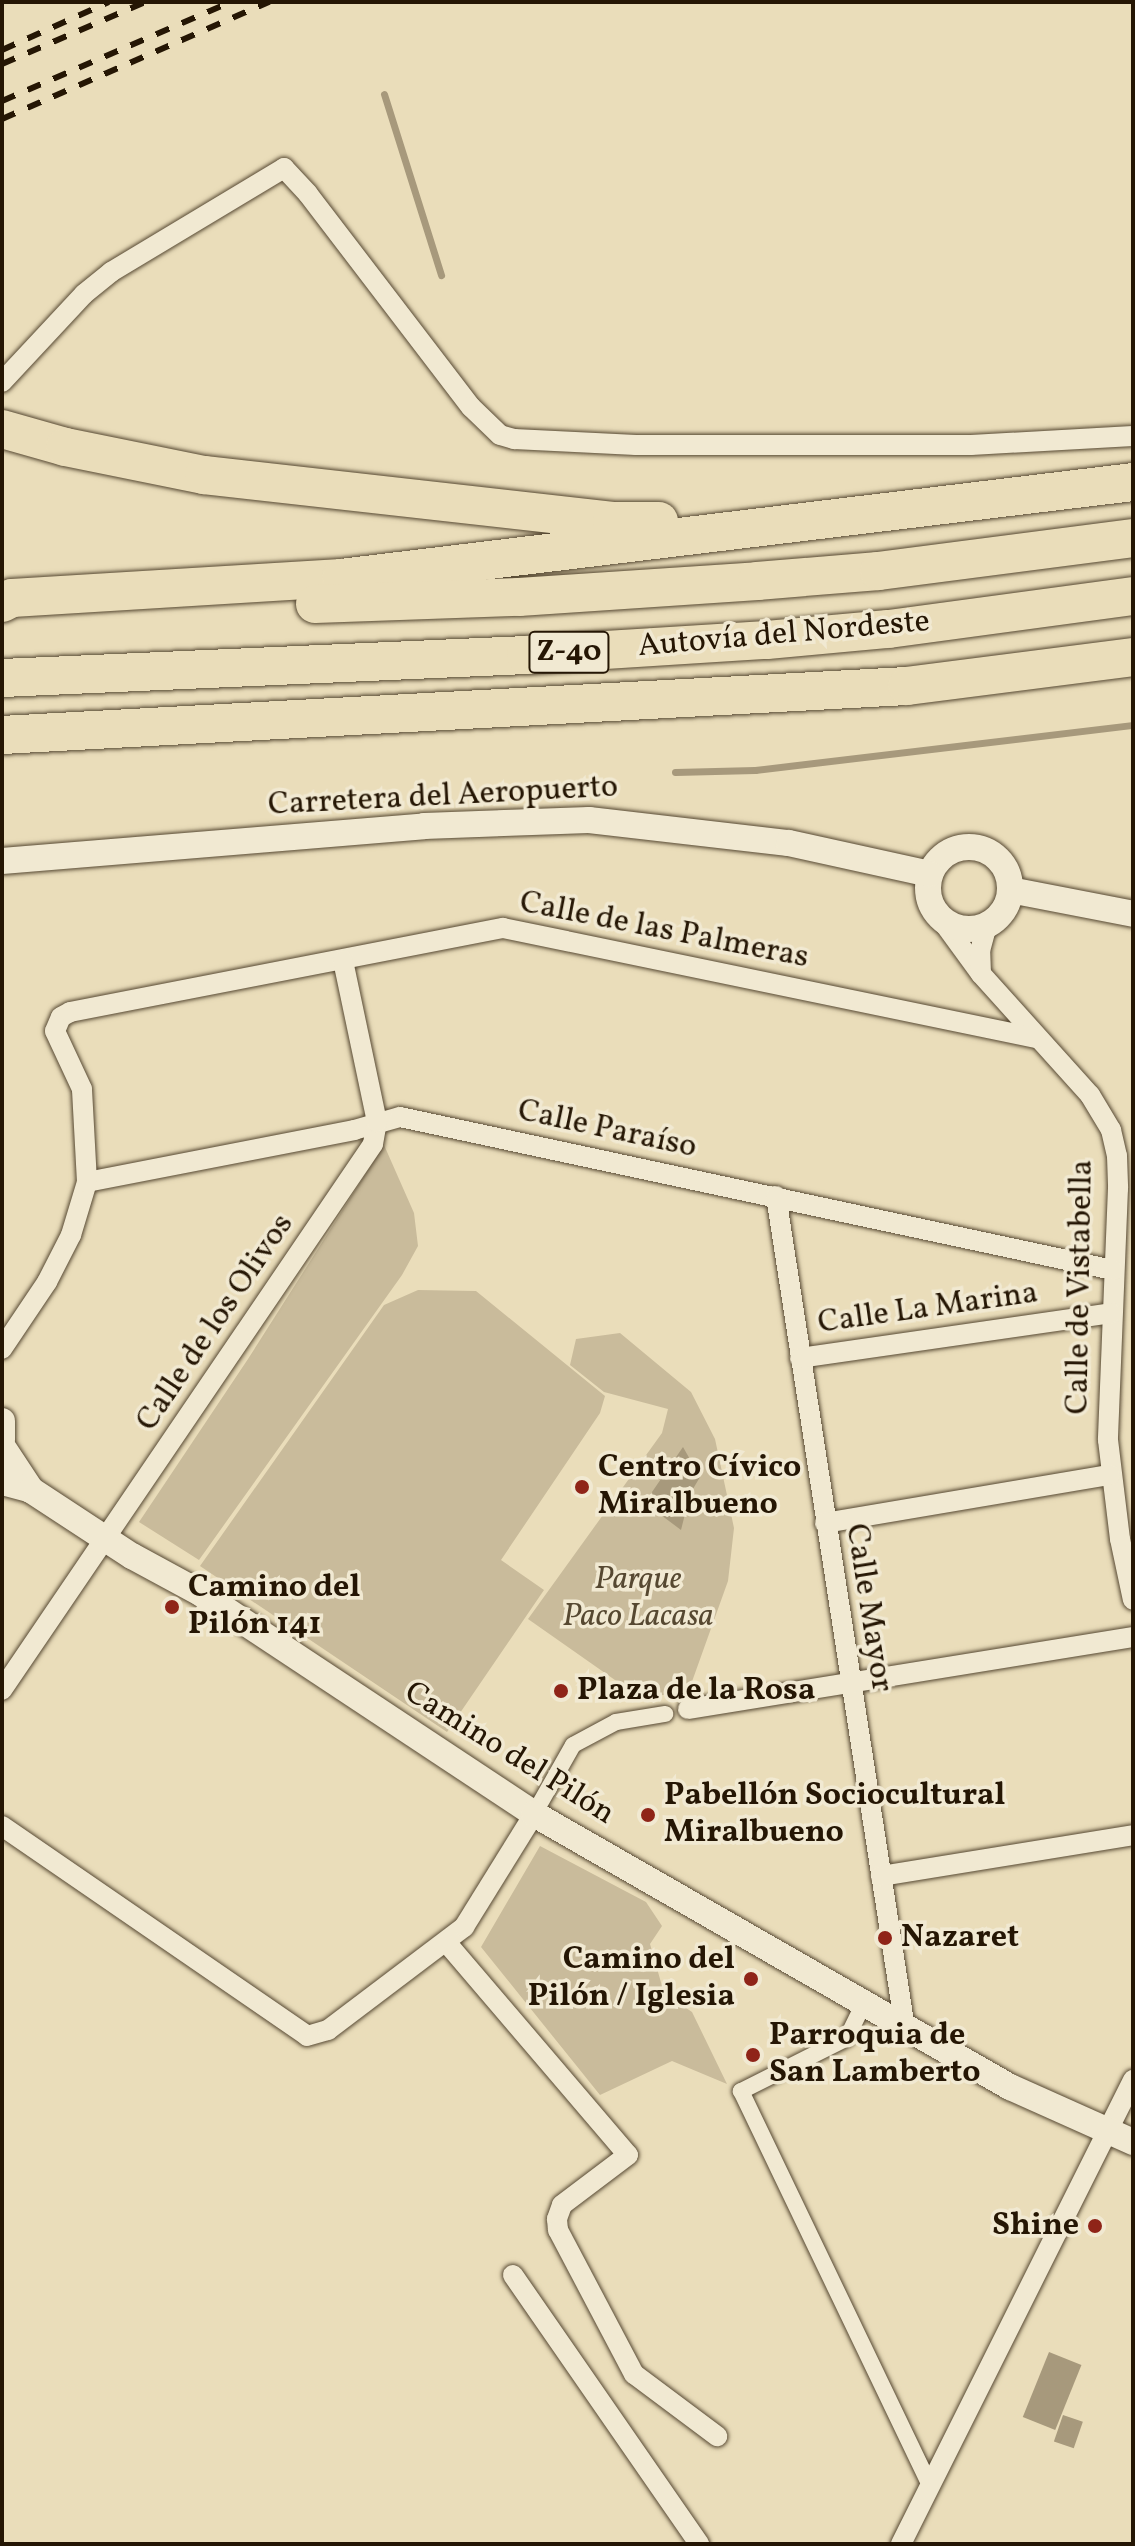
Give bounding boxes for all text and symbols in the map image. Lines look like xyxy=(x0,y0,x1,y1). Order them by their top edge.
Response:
street label: Autovía del Nordeste xyxy=(636,603,932,667)
road number: Z-40 xyxy=(527,626,611,678)
street label: Carretera del Aeropuerto xyxy=(267,769,619,825)
street label: Calle de las Palmeras xyxy=(516,884,812,978)
street label: Calle Paraíso xyxy=(514,1092,700,1168)
street label: Calle de Vistabella xyxy=(1060,1159,1102,1415)
street label: Calle de los Olivos xyxy=(129,1207,303,1439)
street label: Calle La Marina xyxy=(816,1275,1040,1343)
place label: Centro Cívico Miralbueno xyxy=(598,1450,801,1525)
marker: Centro Cívico Miralbueno xyxy=(573,1478,591,1496)
street label: Calle Mayor xyxy=(836,1521,900,1695)
park label: Parque Paco Lacasa xyxy=(562,1562,714,1637)
place label: Camino del Pilón 141 xyxy=(188,1570,360,1645)
marker: Camino del Pilón 141 xyxy=(163,1598,181,1616)
place label: Plaza de la Rosa xyxy=(577,1672,815,1710)
street label: Camino del Pilón xyxy=(397,1674,621,1834)
marker: Plaza de la Rosa xyxy=(552,1682,570,1700)
place label: Pabellón Sociocultural Miralbueno xyxy=(664,1778,1005,1853)
marker: Pabellón Sociocultural Miralbueno xyxy=(639,1806,657,1824)
place label: Nazaret xyxy=(901,1919,1019,1957)
marker: Nazaret xyxy=(876,1929,894,1947)
place label: Camino del Pilón / Iglesia xyxy=(528,1942,735,2017)
marker: Camino del Pilón / Iglesia xyxy=(742,1970,760,1988)
place label: Parroquia de San Lamberto xyxy=(769,2018,980,2093)
marker: Parroquia de San Lamberto xyxy=(744,2046,762,2064)
place label: Shine xyxy=(992,2207,1079,2245)
marker: Shine xyxy=(1086,2217,1104,2235)

